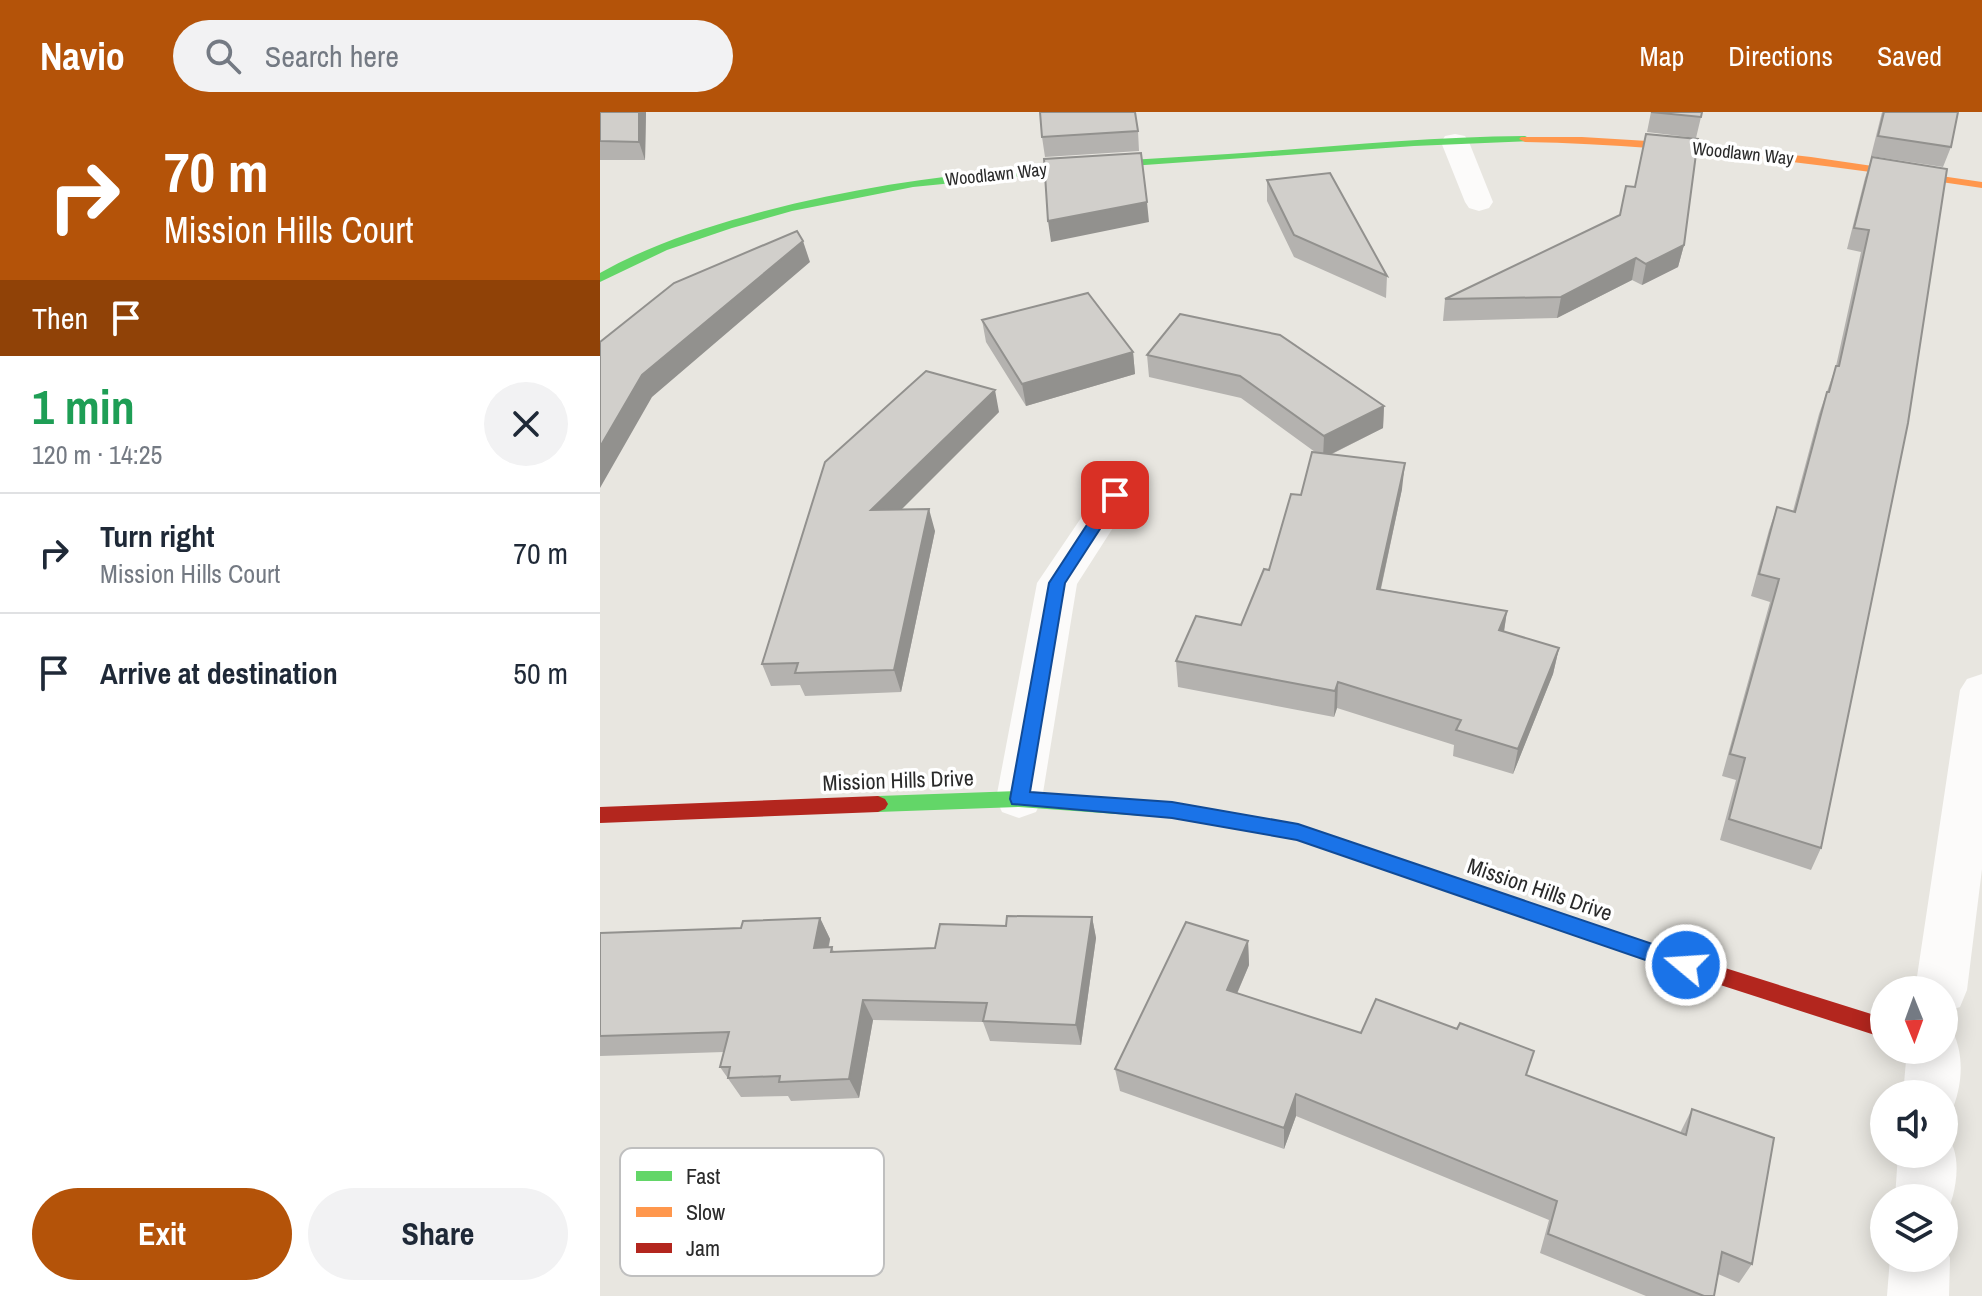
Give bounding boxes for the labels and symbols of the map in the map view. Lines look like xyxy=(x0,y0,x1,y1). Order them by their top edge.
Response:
street label: Woodlawn Way xyxy=(1691,135,1796,171)
street label: Woodlawn Way xyxy=(944,156,1049,192)
pin xyxy=(1081,461,1149,529)
street label: Mission Hills Drive xyxy=(822,762,974,798)
street label: Mission Hills Drive xyxy=(1464,850,1616,928)
position arrow xyxy=(1644,923,1728,1007)
north arrow xyxy=(1870,976,1958,1064)
legend xyxy=(620,1148,884,1276)
text: Fast xyxy=(686,1161,720,1191)
text: Slow xyxy=(686,1197,725,1227)
text: Jam xyxy=(686,1233,720,1263)

